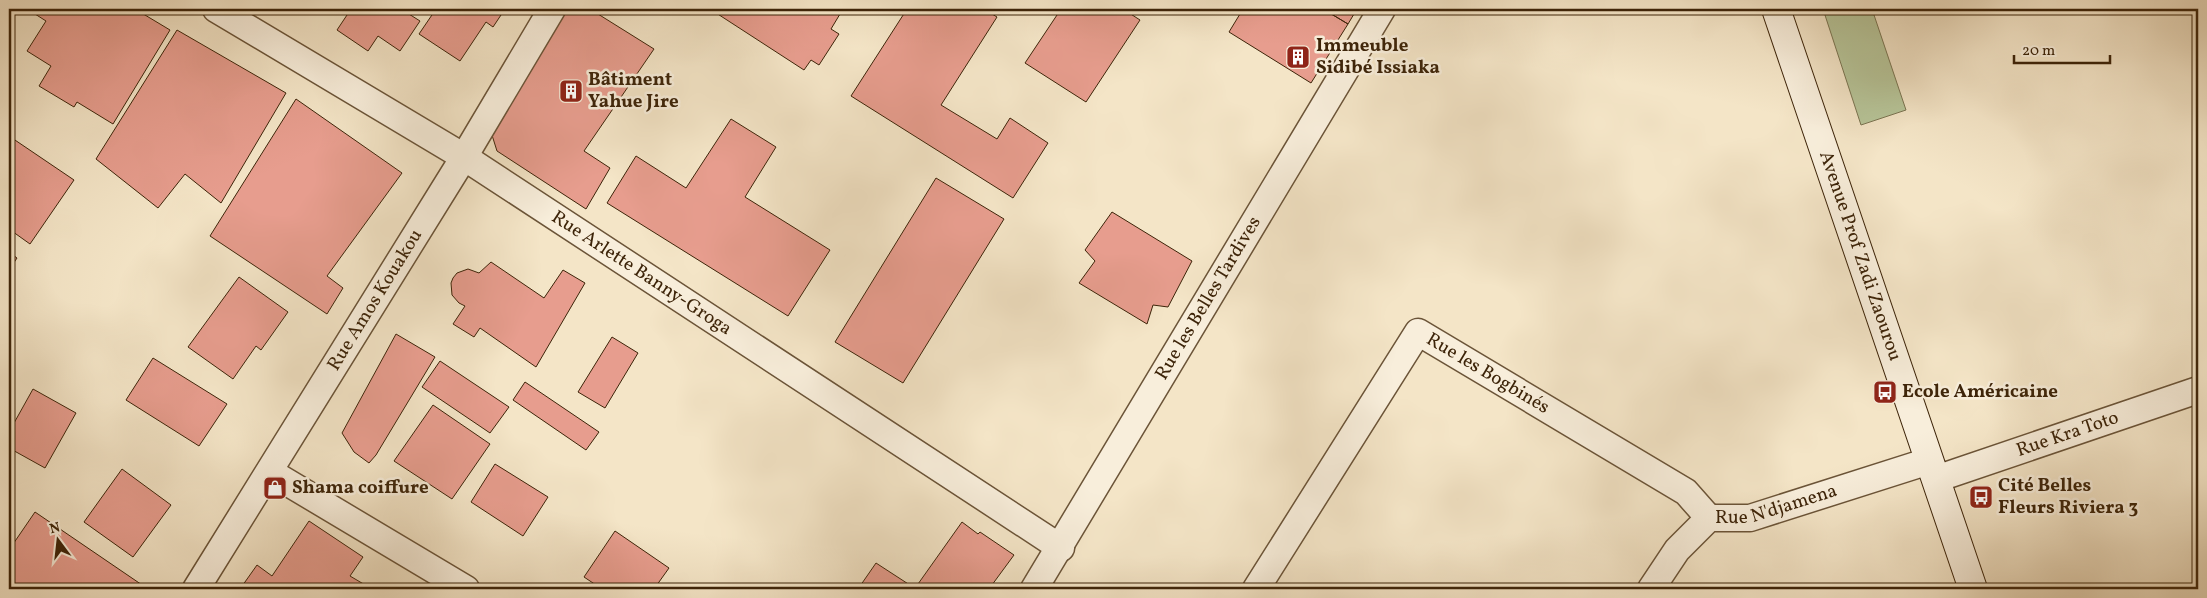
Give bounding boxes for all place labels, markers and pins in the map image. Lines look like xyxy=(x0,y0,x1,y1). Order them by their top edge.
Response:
place label: Immeuble Sidibé Issiaka xyxy=(1316,33,1440,81)
building icon: Immeuble Sidibé Issiaka xyxy=(1285,44,1311,70)
place label: Bâtiment Yahue Jire xyxy=(588,67,679,115)
building icon: Bâtiment Yahue Jire xyxy=(558,78,584,104)
bus stop icon: Ecole Américaine xyxy=(1872,379,1898,405)
place label: Ecole Américaine xyxy=(1902,379,2058,405)
place label: Cité Belles Fleurs Riviera 3 xyxy=(1998,473,2138,521)
shop icon: Shama coiffure xyxy=(262,475,288,501)
place label: Shama coiffure xyxy=(292,475,429,501)
bus stop icon: Cité Belles Fleurs Riviera 3 xyxy=(1968,484,1994,510)

